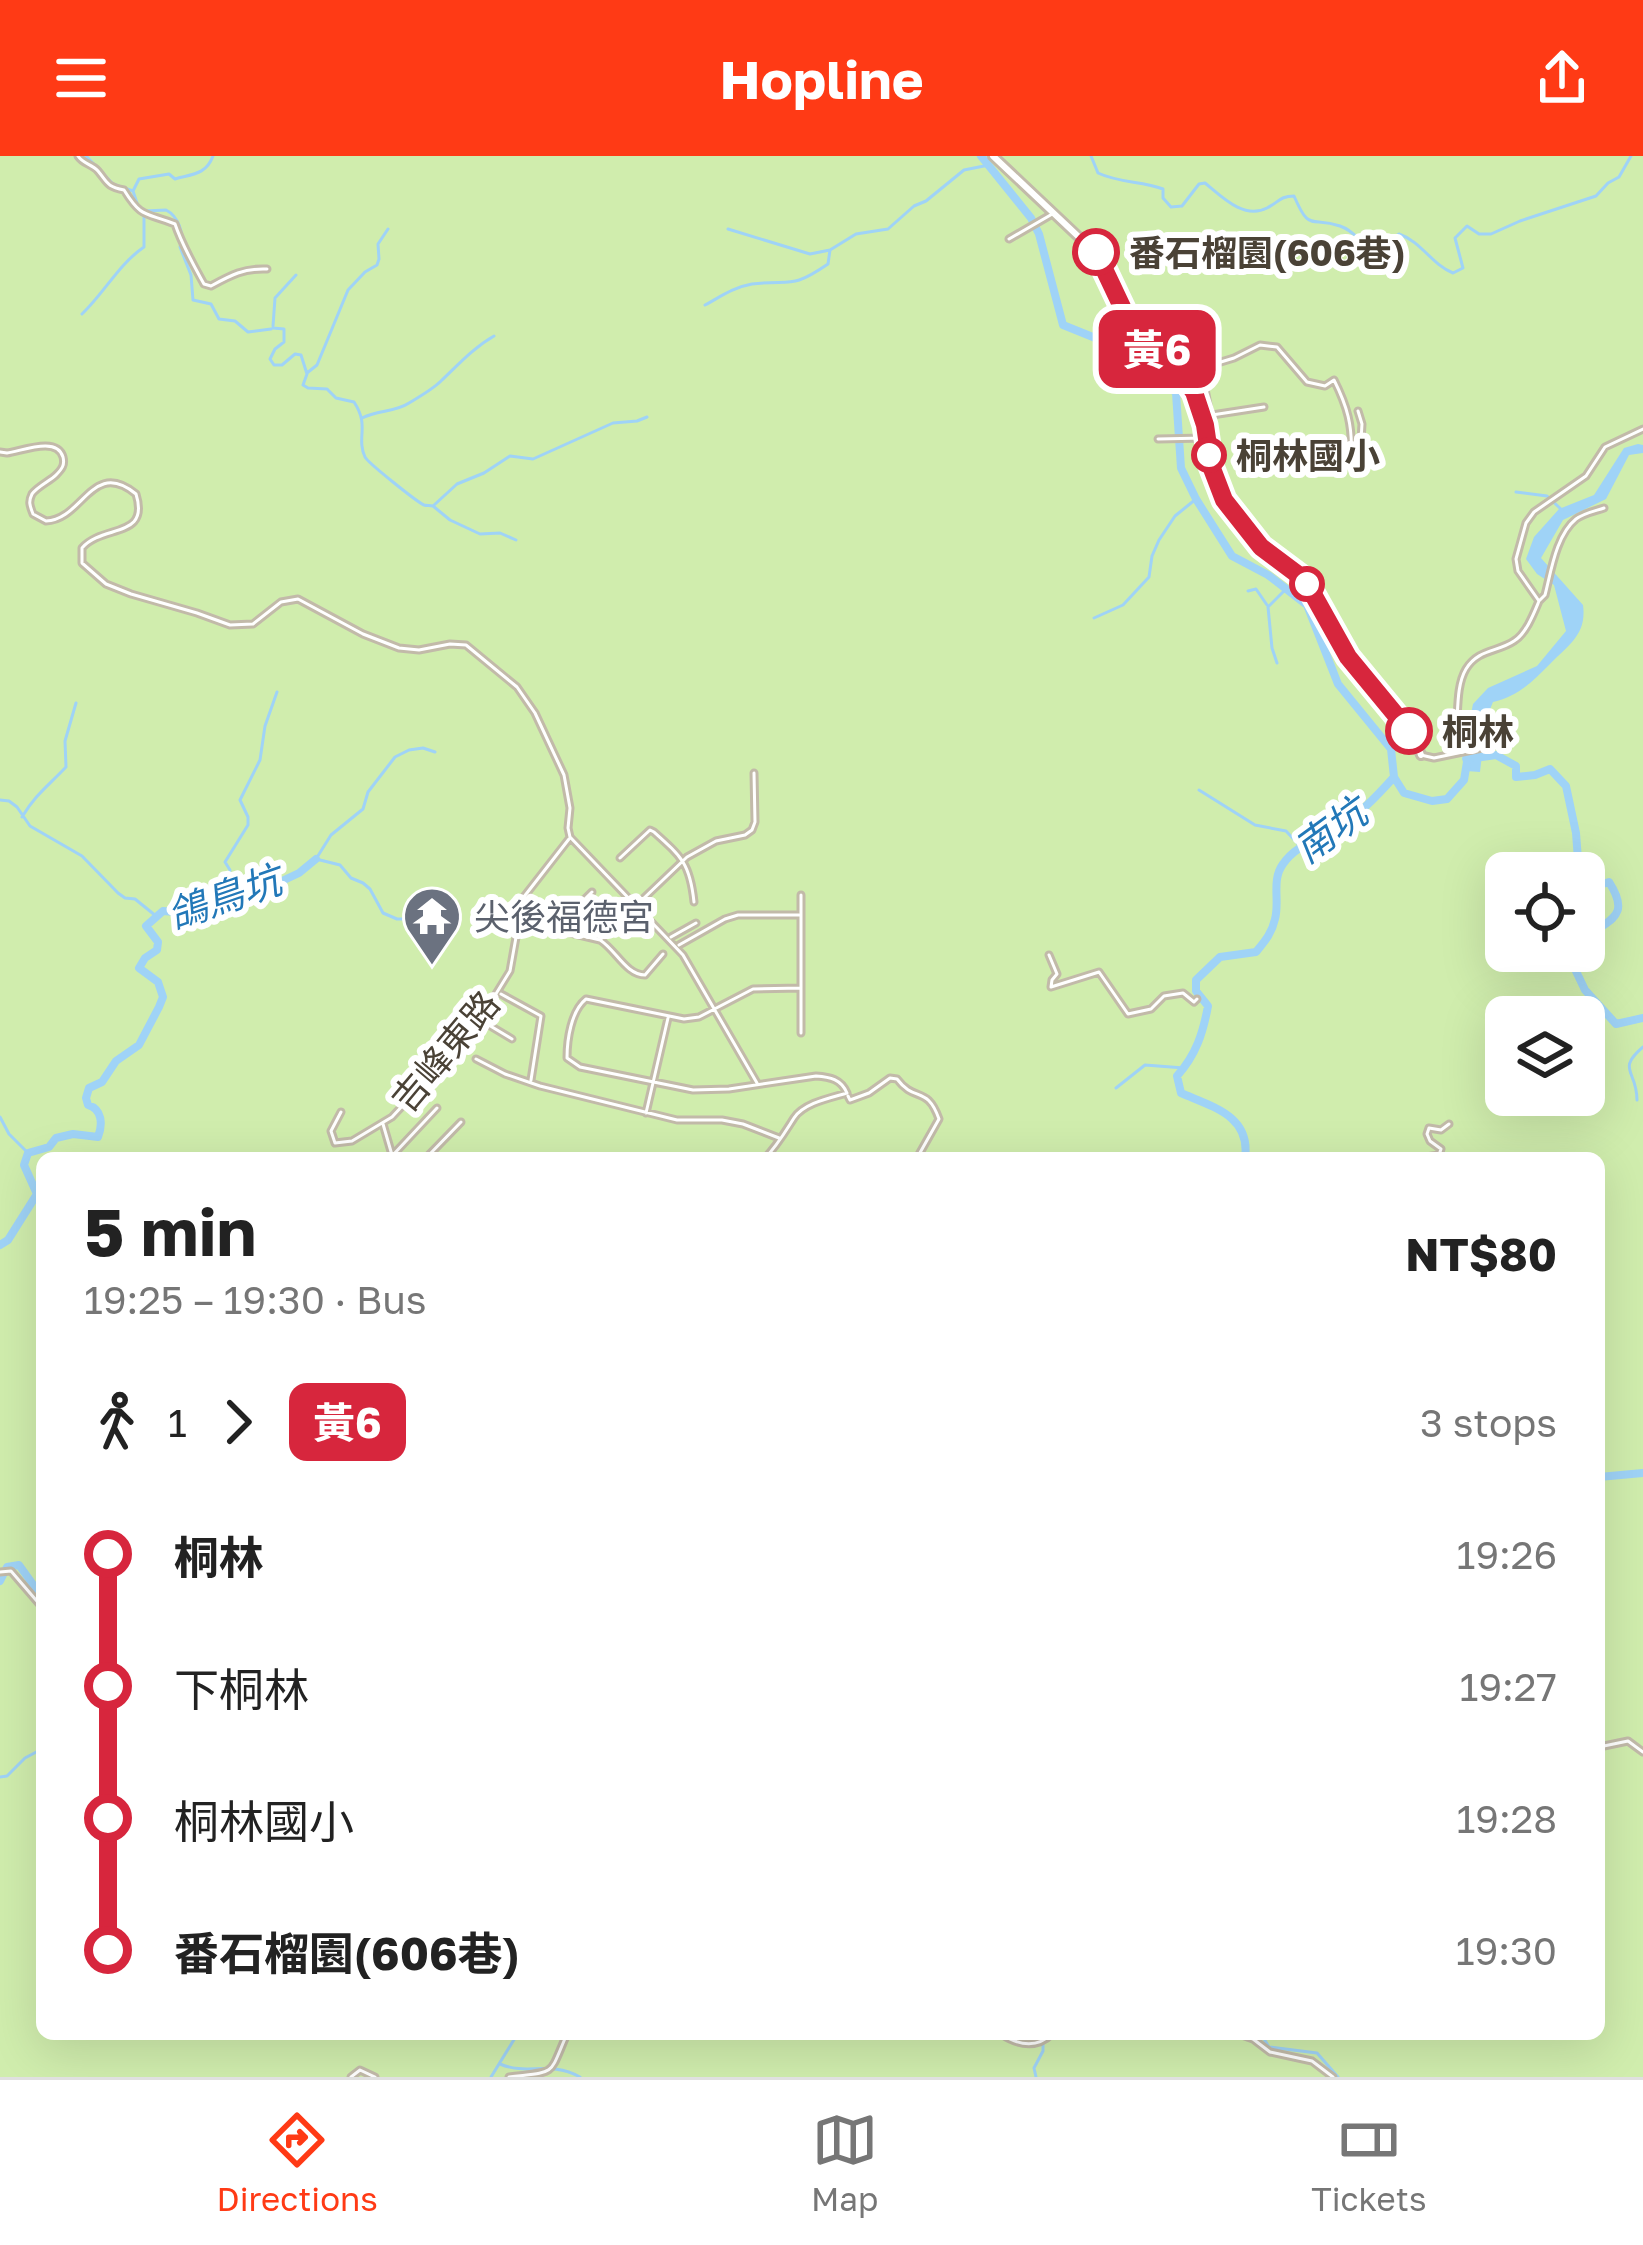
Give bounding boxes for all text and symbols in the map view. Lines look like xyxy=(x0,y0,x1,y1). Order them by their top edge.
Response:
icon: menu xyxy=(48,45,114,111)
icon: share xyxy=(1529,45,1595,111)
text: Hopline xyxy=(719,46,924,111)
marker: 番石榴園(606巷) xyxy=(1074,230,1118,274)
place label: 番石榴園(606巷) xyxy=(1129,231,1405,274)
line badge: 黃6 xyxy=(1103,310,1211,388)
text: 黃6 xyxy=(1123,324,1191,374)
place label: 桐林國小 xyxy=(1236,434,1380,477)
marker: 桐林國小 xyxy=(1193,439,1225,471)
unlabelled marker xyxy=(1291,568,1323,600)
marker: 桐林 xyxy=(1387,709,1431,753)
place label: 桐林 xyxy=(1442,710,1514,753)
water label: 南坑 xyxy=(1285,785,1379,872)
map controls xyxy=(1485,852,1605,1116)
button: locate xyxy=(1485,852,1605,972)
water label: 鴿鳥坑 xyxy=(161,854,292,938)
temple icon: 尖後福德宮 xyxy=(401,885,463,967)
place label: 尖後福德宮 xyxy=(474,895,654,938)
street label: 吉峰東路 xyxy=(382,982,508,1120)
button: layers xyxy=(1485,996,1605,1116)
text: 5 min xyxy=(84,1191,257,1271)
text: NT$80 xyxy=(1405,1227,1557,1281)
text: 19:25 – 19:30 · Bus xyxy=(84,1276,426,1323)
icon: walk xyxy=(84,1389,150,1455)
icon: forward xyxy=(205,1389,271,1455)
text: 黃6 xyxy=(313,1397,382,1447)
text: 1 xyxy=(168,1399,187,1446)
text: 3 stops xyxy=(1420,1399,1557,1446)
text: 桐林 xyxy=(174,1530,264,1584)
text: 19:26 xyxy=(1457,1531,1557,1578)
text: 下桐林 xyxy=(174,1662,309,1716)
text: 19:27 xyxy=(1459,1663,1557,1710)
text: 桐林國小 xyxy=(174,1794,354,1848)
text: 19:28 xyxy=(1456,1795,1557,1842)
text: 番石榴園(606巷) xyxy=(174,1926,520,1980)
text: 19:30 xyxy=(1456,1927,1557,1974)
tab: Directions xyxy=(217,2107,378,2218)
tab: Map xyxy=(811,2107,878,2218)
tab: Tickets xyxy=(1311,2107,1426,2218)

